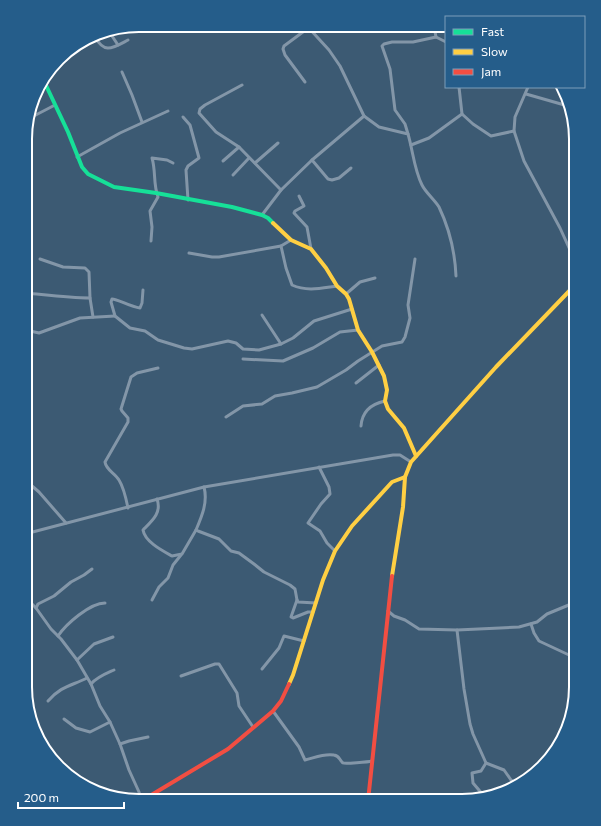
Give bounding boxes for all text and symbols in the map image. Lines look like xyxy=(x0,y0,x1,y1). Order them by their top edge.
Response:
legend xyxy=(445,16,585,88)
text: Fast xyxy=(481,24,504,38)
text: Slow xyxy=(481,44,508,58)
text: Jam xyxy=(481,64,501,79)
scale bar xyxy=(18,784,124,810)
text: 200 m xyxy=(24,790,59,804)

